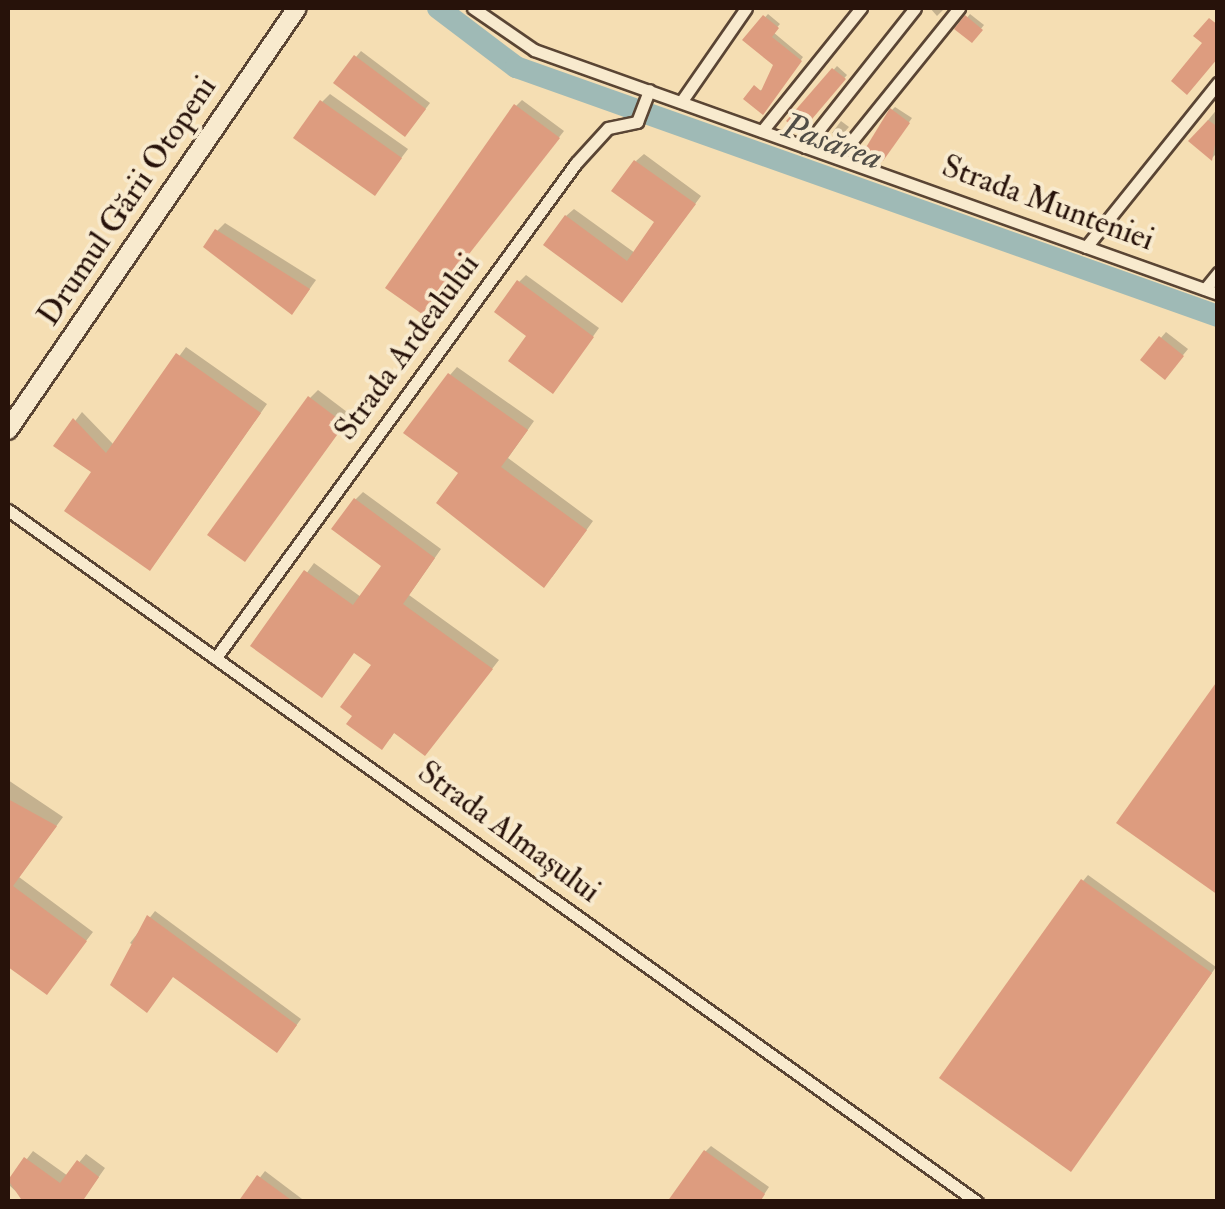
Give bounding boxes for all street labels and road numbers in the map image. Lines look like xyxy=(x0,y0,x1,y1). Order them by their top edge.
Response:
street label: Drumul Gării Otopeni xyxy=(29,69,225,333)
street label: Strada Munteniei xyxy=(937,147,1159,259)
street label: Strada Ardealului xyxy=(327,246,487,448)
street label: Strada Almașului xyxy=(410,753,608,911)

